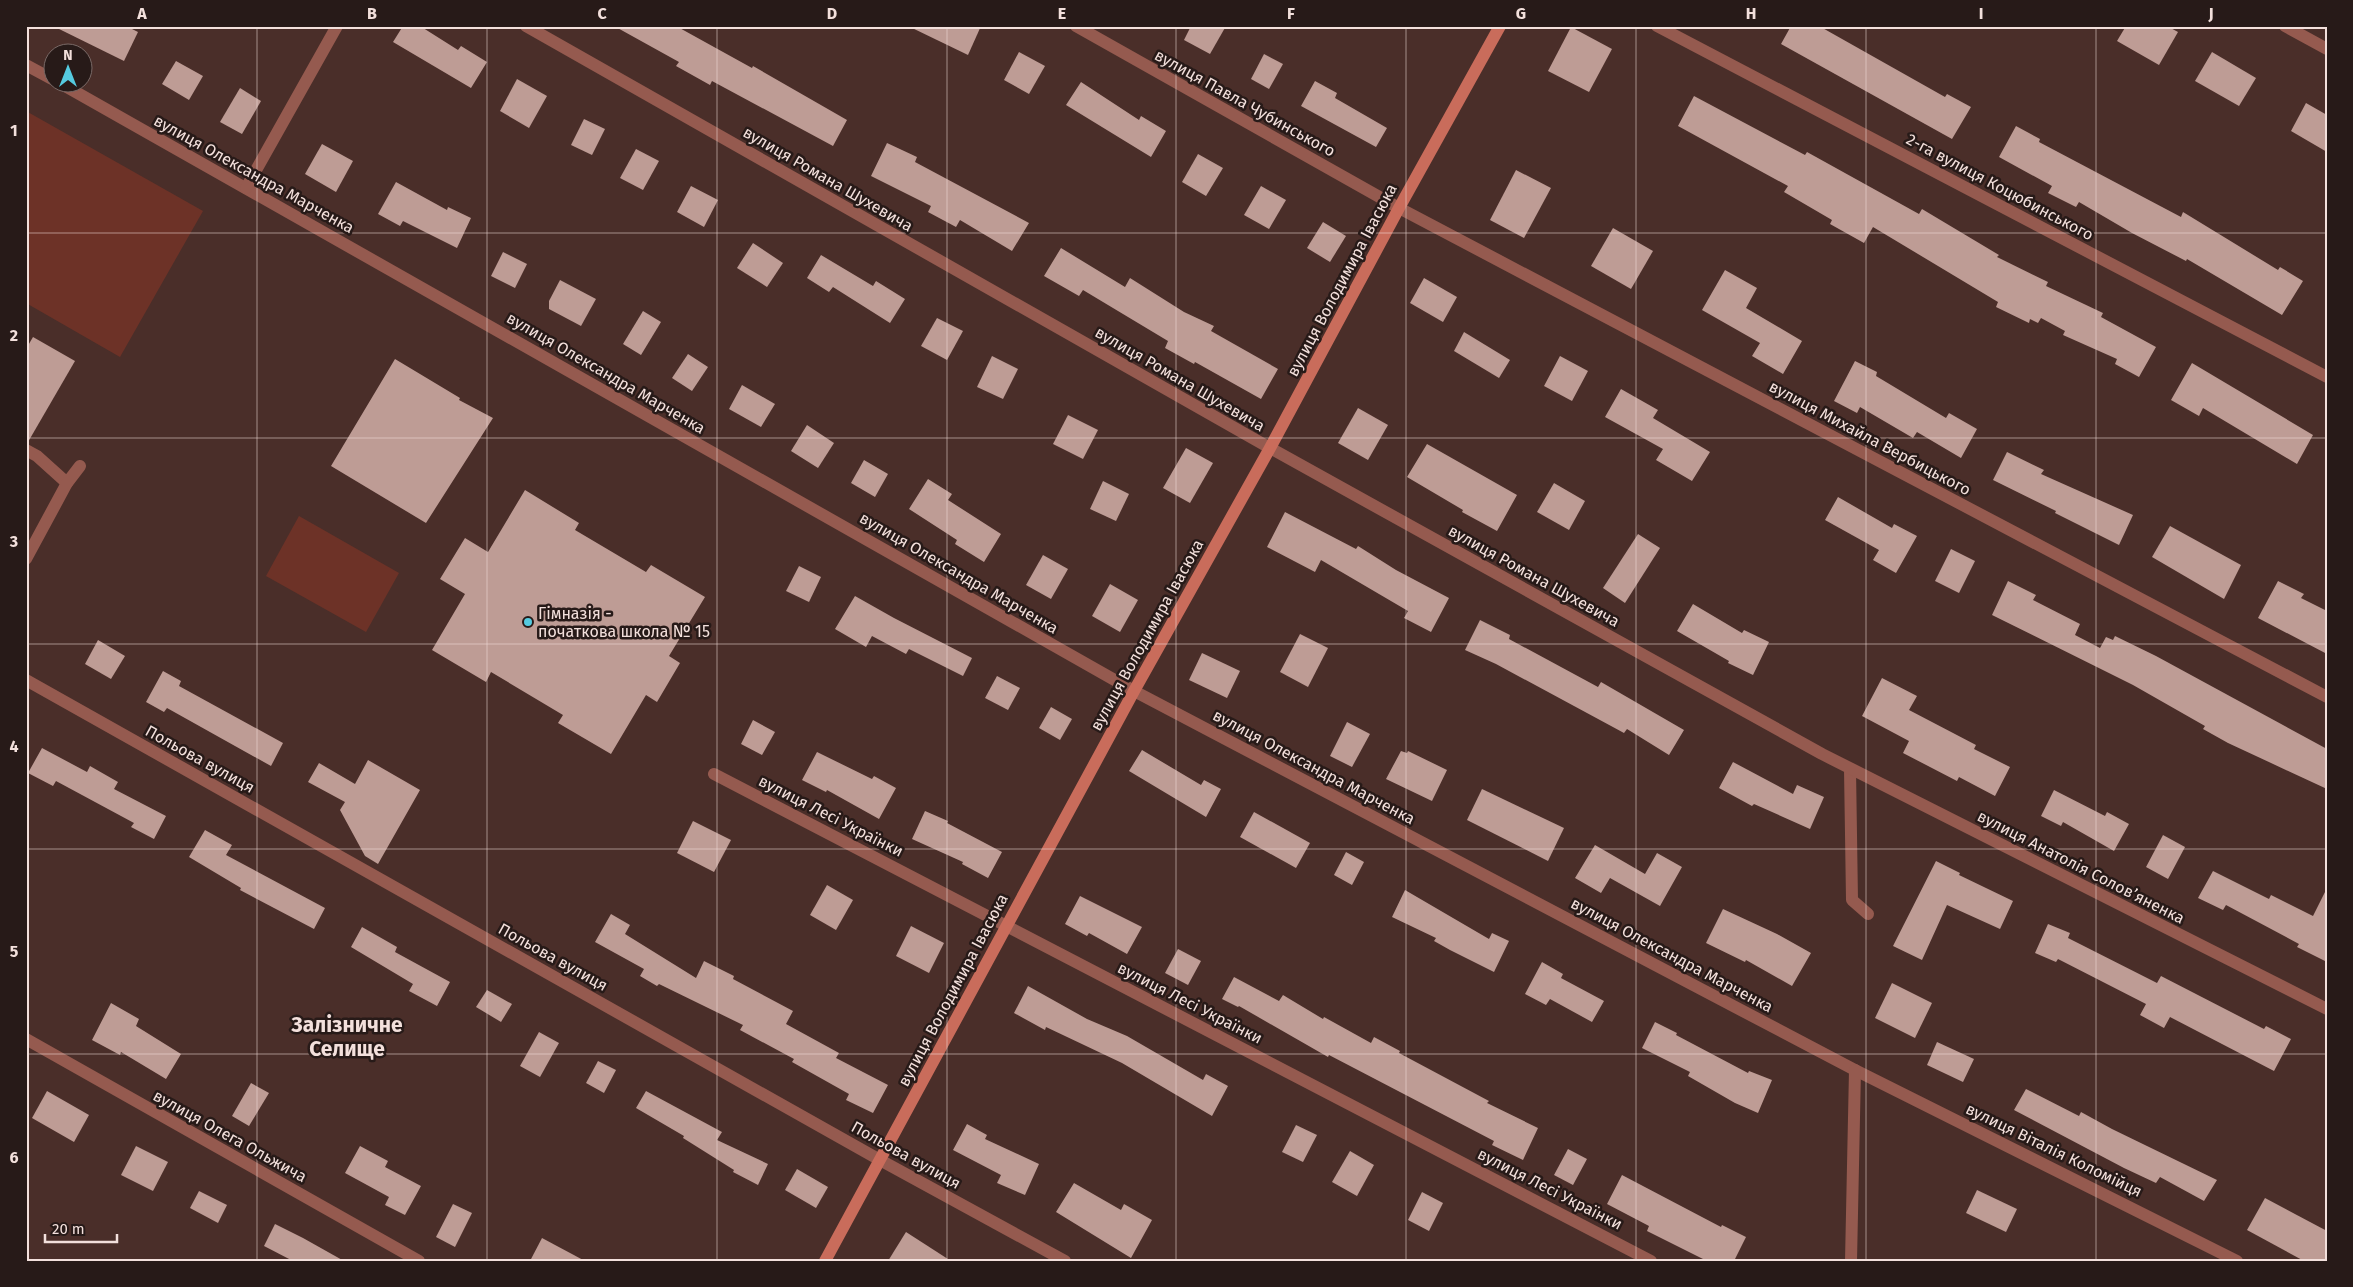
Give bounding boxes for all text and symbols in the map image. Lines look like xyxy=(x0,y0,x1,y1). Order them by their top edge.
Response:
text: A xyxy=(136,4,147,23)
text: B xyxy=(367,4,377,23)
text: C xyxy=(597,4,607,23)
text: D xyxy=(827,4,837,23)
text: E xyxy=(1058,4,1066,23)
text: F xyxy=(1287,4,1295,23)
text: G xyxy=(1516,4,1526,23)
text: H xyxy=(1746,4,1756,23)
text: I xyxy=(1979,4,1983,23)
text: J xyxy=(2207,4,2214,23)
north arrow xyxy=(42,42,92,92)
street label: вулиця Павла Чубинського xyxy=(1151,45,1339,161)
text: N xyxy=(63,47,73,64)
street label: вулиця Олександра Марченка xyxy=(151,111,357,237)
text: 1 xyxy=(10,121,18,140)
street label: вулиця Романа Шухевича xyxy=(740,123,916,235)
street label: 2-га вулиця Коцюбинського xyxy=(1903,129,2097,245)
street label: вулиця Володимира Івасюка xyxy=(1283,180,1401,380)
street label: вулиця Олександра Марченка xyxy=(503,308,709,438)
street label: вулиця Романа Шухевича xyxy=(1092,323,1268,435)
text: 2 xyxy=(10,326,18,345)
street label: вулиця Михайла Вербицького xyxy=(1766,377,1974,499)
street label: вулиця Олександра Марченка xyxy=(856,508,1062,638)
street label: вулиця Романа Шухевича xyxy=(1445,521,1623,631)
text: 3 xyxy=(9,532,18,551)
street label: вулиця Володимира Івасюка xyxy=(1086,536,1208,734)
place label: Гімназія - початкова школа № 15 xyxy=(538,604,710,641)
marker: Гімназія - початкова школа № 15 xyxy=(522,616,534,628)
street label: вулиця Олександра Марченка xyxy=(1210,706,1418,828)
street label: Польова вулиця xyxy=(142,721,258,797)
text: 4 xyxy=(9,737,19,756)
street label: вулиця Лесі Українки xyxy=(755,771,907,861)
street label: вулиця Анатолія Соловʼяненка xyxy=(1974,806,2188,928)
street label: вулиця Володимира Івасюка xyxy=(894,890,1012,1090)
street label: вулиця Олександра Марченка xyxy=(1568,894,1776,1016)
street label: Польова вулиця xyxy=(495,919,611,995)
text: 5 xyxy=(10,942,19,961)
street label: вулиця Лесі Українки xyxy=(1114,958,1266,1048)
district label: Залізничне Селище xyxy=(290,1012,403,1062)
street label: вулиця Олега Ольжича xyxy=(150,1086,310,1186)
street label: вулиця Віталія Коломійця xyxy=(1963,1099,2145,1201)
street label: Польова вулиця xyxy=(848,1117,964,1193)
street label: вулиця Лесі Українки xyxy=(1474,1144,1626,1234)
text: 6 xyxy=(9,1148,19,1167)
scale bar xyxy=(45,1212,118,1244)
text: 20 m xyxy=(52,1220,85,1238)

